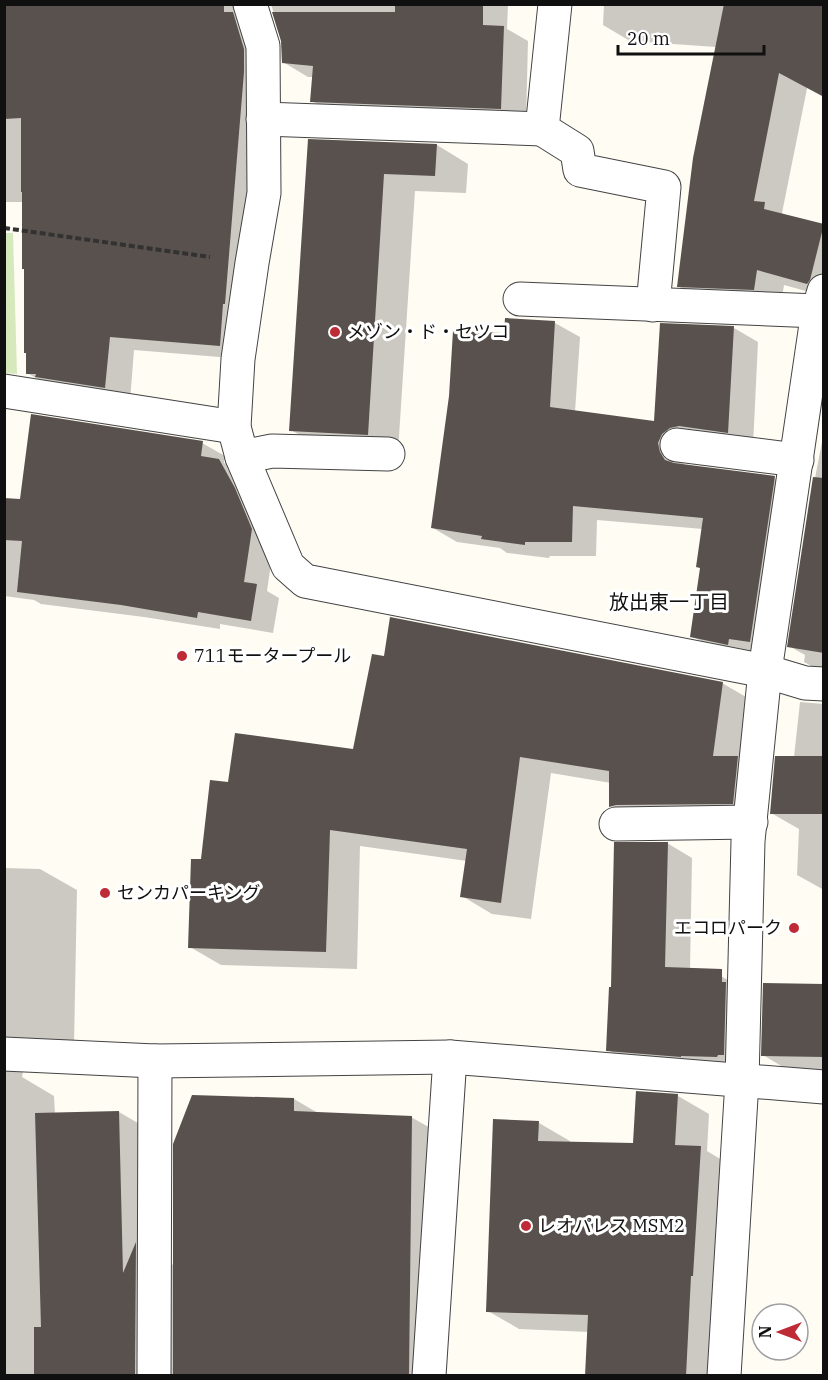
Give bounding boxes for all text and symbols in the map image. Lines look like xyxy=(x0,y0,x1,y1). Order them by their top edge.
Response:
scale bar xyxy=(618,18,764,56)
text: 20 m xyxy=(627,27,670,50)
place label: メゾン・ド・セツコ xyxy=(347,320,509,343)
marker: メゾン・ド・セツコ xyxy=(328,325,342,339)
district label: 放出東一丁目 xyxy=(609,588,729,615)
place label: 711モータープール xyxy=(194,644,351,667)
marker: 711モータープール xyxy=(175,649,189,663)
place label: センカパーキング xyxy=(117,881,260,904)
marker: センカパーキング xyxy=(98,886,112,900)
place label: エコロパーク xyxy=(674,916,782,939)
marker: エコロパーク xyxy=(787,921,801,935)
place label: レオパレス MSM2 xyxy=(538,1214,685,1237)
marker: レオパレス MSM2 xyxy=(519,1219,533,1233)
north arrow xyxy=(750,1302,810,1362)
text: N xyxy=(755,1326,775,1338)

